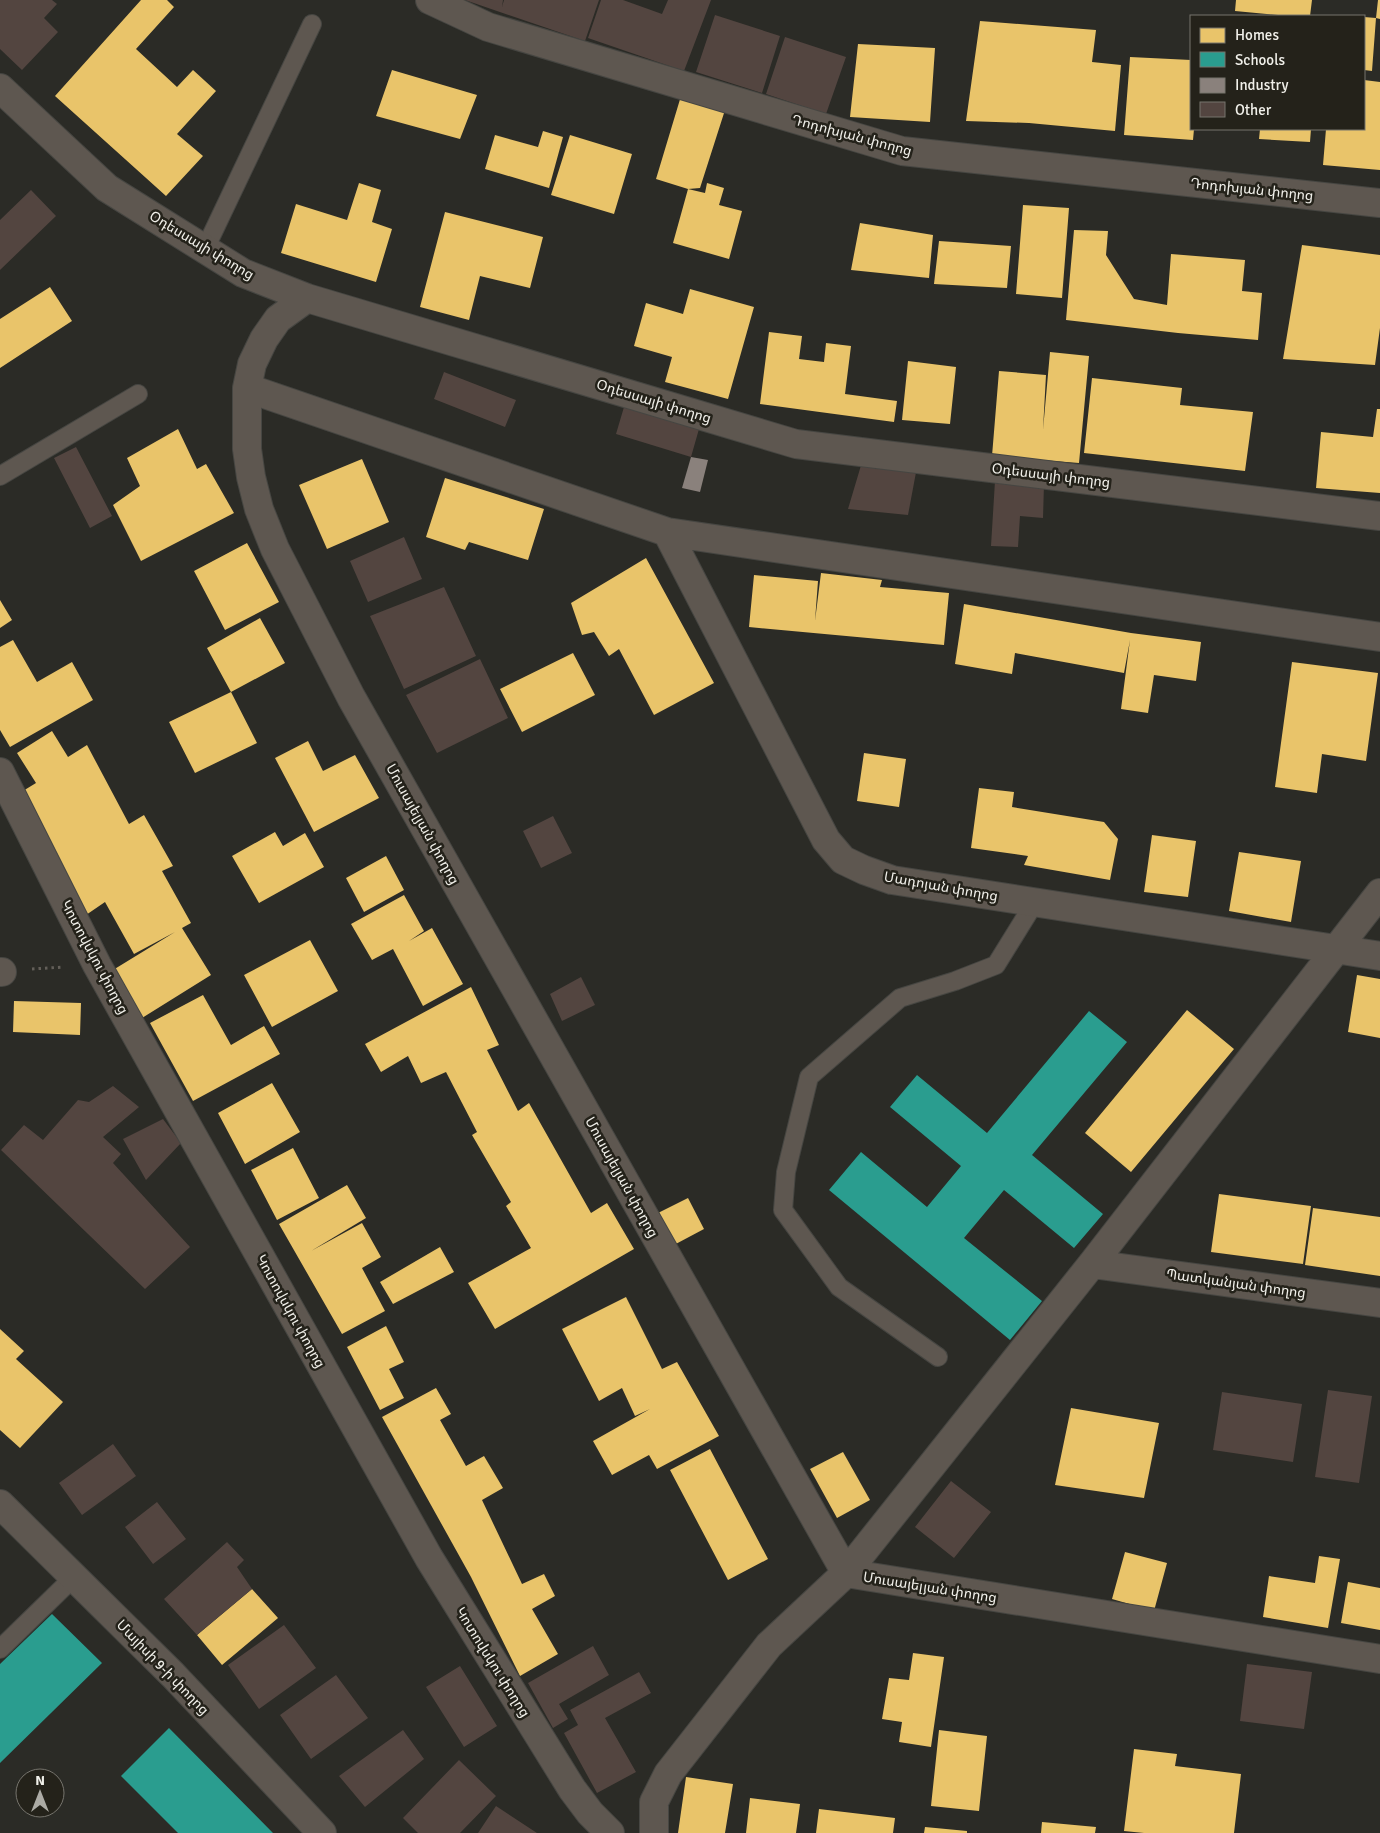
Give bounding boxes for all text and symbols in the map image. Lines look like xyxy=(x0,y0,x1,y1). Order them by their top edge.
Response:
legend xyxy=(1190,15,1365,130)
text: Homes xyxy=(1235,26,1279,44)
text: Schools xyxy=(1235,51,1286,69)
text: Industry xyxy=(1235,76,1288,94)
text: Other xyxy=(1235,101,1272,119)
street label: Դոդոխյան փողոց xyxy=(790,111,914,160)
street label: Դոդոխյան փողոց xyxy=(1190,175,1314,204)
street label: Օդեսսայի փողոց xyxy=(146,207,257,283)
street label: Օդեսսայի փողոց xyxy=(594,376,713,427)
street label: Օդեսսայի փողոց xyxy=(991,460,1111,491)
street label: Մուսայելյան փողոց xyxy=(382,761,463,887)
street label: Մադոյան փողոց xyxy=(883,868,999,905)
street label: Կոտովսկու փողոց xyxy=(57,897,132,1017)
street label: Մուսայելյան փողոց xyxy=(581,1114,662,1240)
street label: Կոտովսկու փողոց xyxy=(252,1252,329,1371)
street label: Պատկանյան փողոց xyxy=(1165,1265,1307,1302)
street label: Մուսայելյան փողոց xyxy=(862,1569,998,1606)
street label: Կոտովսկու փողոց xyxy=(452,1604,533,1720)
street label: Մայիսի 9-ի փողոց xyxy=(113,1616,212,1718)
north arrow xyxy=(15,1768,65,1818)
text: N xyxy=(35,1772,45,1789)

